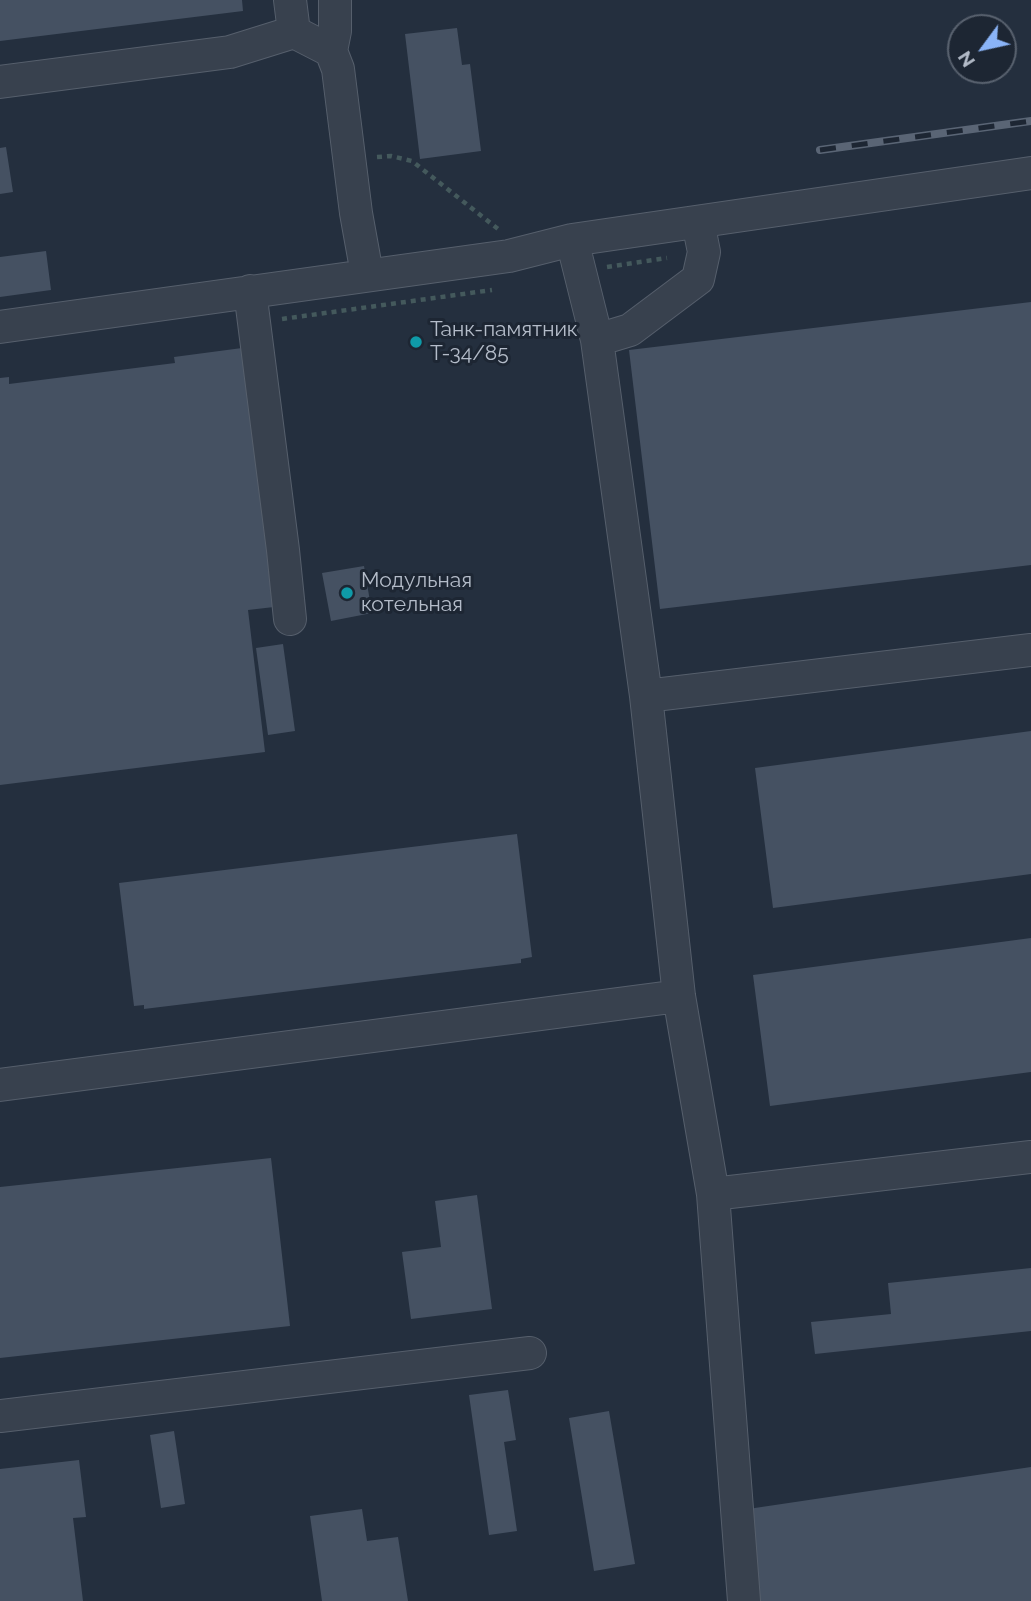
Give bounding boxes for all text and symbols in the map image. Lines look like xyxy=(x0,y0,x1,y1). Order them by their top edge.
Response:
north arrow xyxy=(947,14,1017,84)
text: N xyxy=(953,47,979,71)
place label: Танк-памятник Т-34/85 xyxy=(430,317,578,367)
marker: Танк-памятник Т-34/85 xyxy=(408,334,424,350)
place label: Модульная котельная xyxy=(361,568,472,618)
marker: Модульная котельная xyxy=(339,585,355,601)

